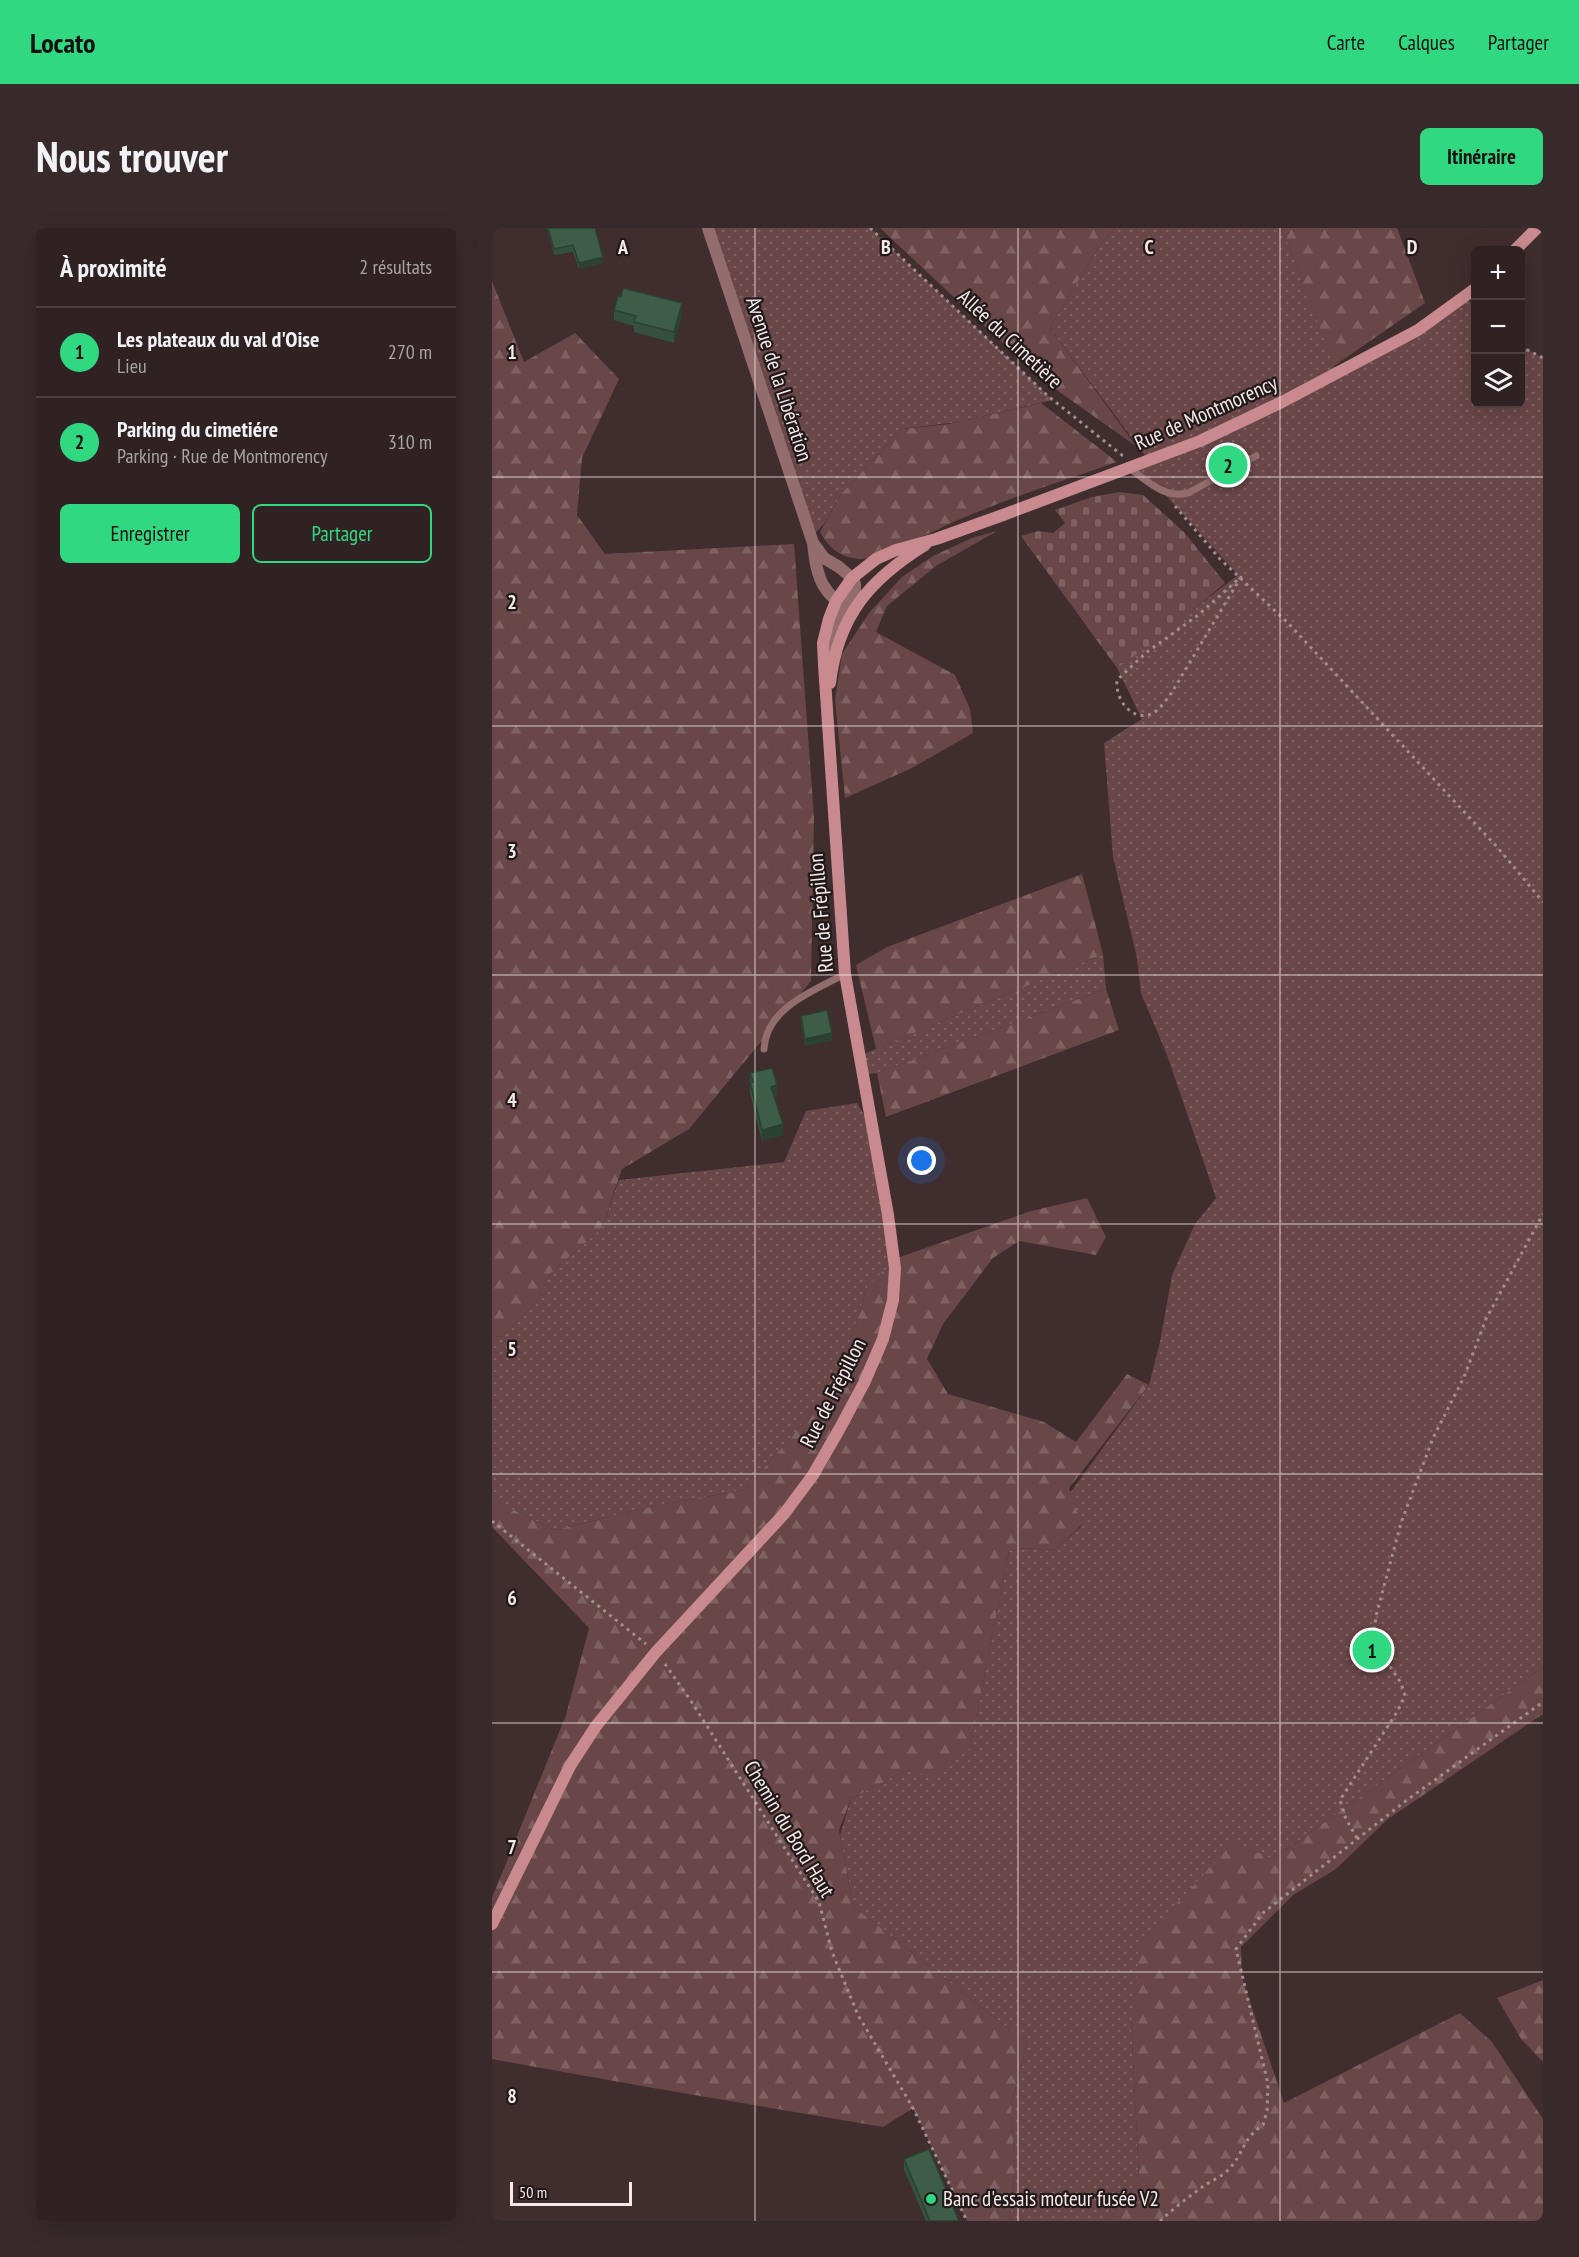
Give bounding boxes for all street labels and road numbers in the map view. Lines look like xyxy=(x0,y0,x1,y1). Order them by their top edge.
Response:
street label: Allée du Cimetière xyxy=(952,283,1069,394)
street label: Avenue de la Libération xyxy=(740,293,819,465)
street label: Rue de Montmorency xyxy=(1130,369,1282,456)
street label: Rue de Frépillon xyxy=(802,852,839,974)
street label: Rue de Frépillon xyxy=(793,1333,872,1452)
street label: Chemin du Bord Haut xyxy=(738,1755,841,1902)

